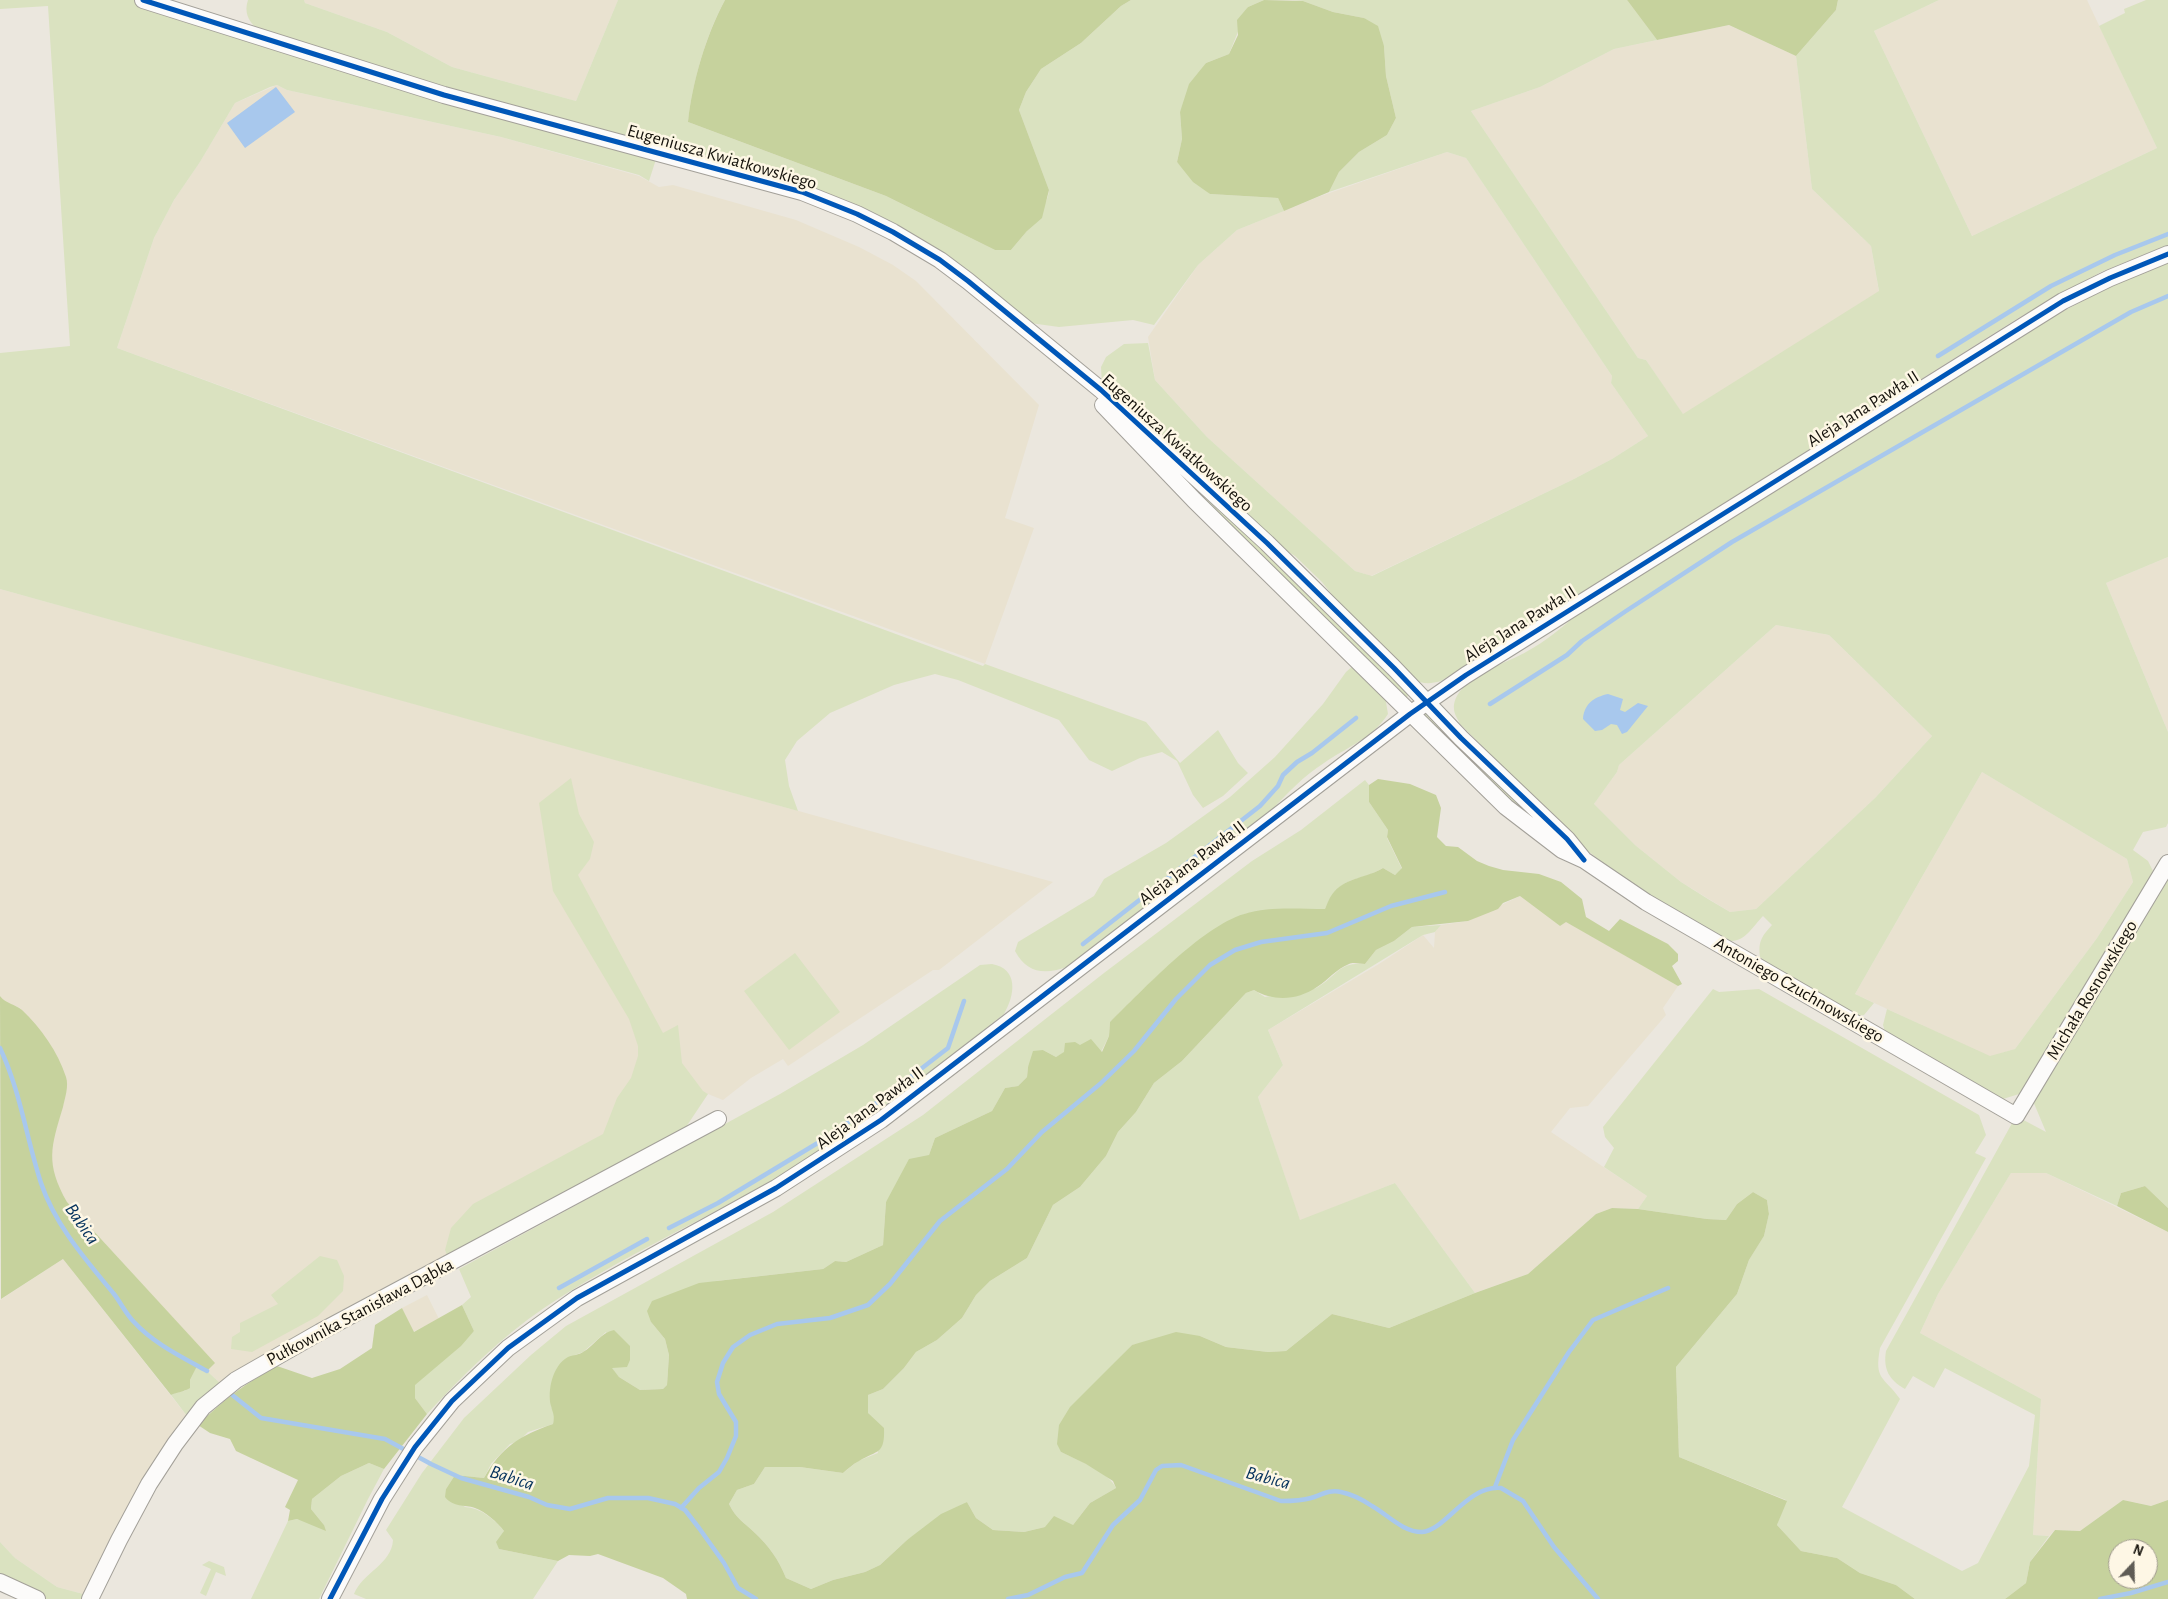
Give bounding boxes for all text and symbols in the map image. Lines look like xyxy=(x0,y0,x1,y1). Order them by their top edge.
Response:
street label: Eugeniusza Kwiatkowskiego xyxy=(625,120,819,194)
street label: Aleja Jana Pawła II xyxy=(1803,366,1923,452)
street label: Eugeniusza Kwiatkowskiego xyxy=(1097,369,1257,517)
street label: Aleja Jana Pawła II xyxy=(1460,581,1580,667)
street label: Aleja Jana Pawła II xyxy=(1134,816,1250,910)
street label: Michała Rosnowskiego xyxy=(2042,916,2142,1064)
street label: Antoniego Czuchnowskiego xyxy=(1710,932,1888,1048)
street label: Aleja Jana Pawła II xyxy=(812,1062,928,1154)
water label: Babica xyxy=(60,1199,104,1249)
street label: Pułkownika Stanisława Dąbka xyxy=(263,1254,457,1370)
water label: Babica xyxy=(487,1460,537,1496)
water label: Babica xyxy=(1243,1461,1293,1495)
north arrow xyxy=(2108,1539,2158,1589)
text: N xyxy=(2131,1543,2145,1559)

